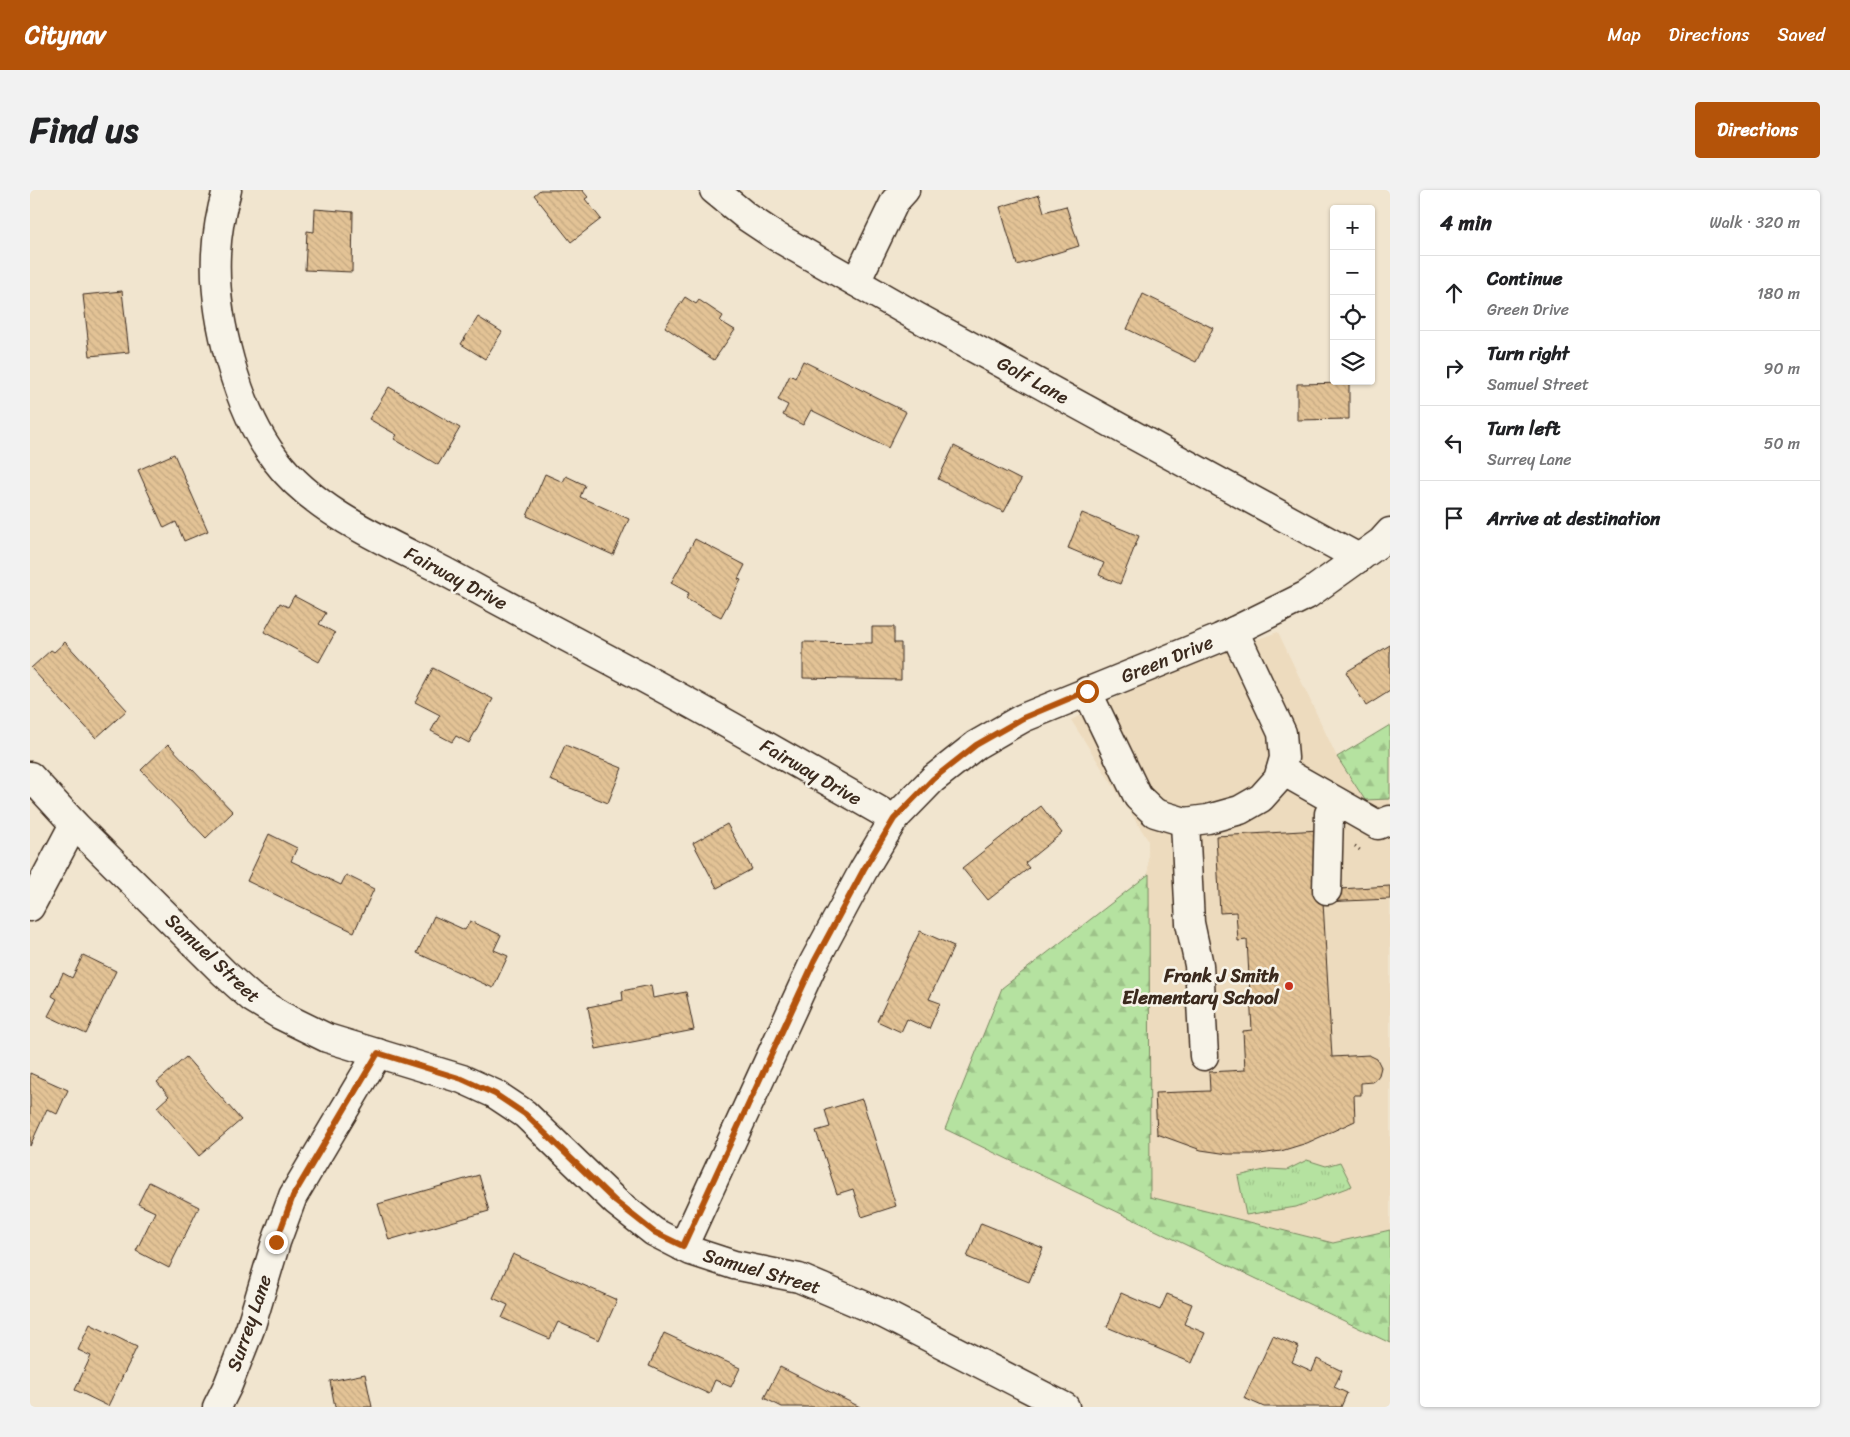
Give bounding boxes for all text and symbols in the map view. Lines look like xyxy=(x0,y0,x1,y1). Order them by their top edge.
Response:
text: Citynav xyxy=(25,14,106,56)
text: Map xyxy=(1608,19,1641,51)
text: Directions xyxy=(1669,19,1750,51)
text: Saved xyxy=(1778,19,1825,51)
text: Find us xyxy=(30,99,138,161)
button: Directions xyxy=(1695,102,1820,158)
text: 4 min xyxy=(1440,204,1492,242)
map controls xyxy=(1330,205,1375,385)
button: + xyxy=(1330,205,1375,250)
text: Walk · 320 m xyxy=(1709,208,1800,237)
button: − xyxy=(1330,250,1375,295)
text: Continue xyxy=(1487,262,1563,295)
icon: ahead xyxy=(1440,279,1468,307)
text: 180 m xyxy=(1757,279,1800,308)
button: locate xyxy=(1330,295,1375,340)
text: Green Drive xyxy=(1487,295,1569,324)
text: Turn right xyxy=(1487,337,1569,370)
button: layers xyxy=(1330,340,1375,385)
street label: Golf Lane xyxy=(991,347,1075,413)
icon: right xyxy=(1440,354,1468,382)
text: 90 m xyxy=(1764,354,1800,383)
text: Samuel Street xyxy=(1487,370,1589,399)
text: Turn left xyxy=(1487,412,1560,445)
icon: left xyxy=(1440,429,1468,457)
text: 50 m xyxy=(1764,429,1800,458)
text: Surrey Lane xyxy=(1487,445,1572,474)
text: Arrive at destination xyxy=(1487,502,1660,535)
icon: arrive xyxy=(1440,504,1468,532)
street label: Fairway Drive xyxy=(398,537,514,619)
street label: Green Drive xyxy=(1116,625,1219,693)
route start xyxy=(1076,680,1099,703)
street label: Fairway Drive xyxy=(754,729,868,815)
street label: Samuel Street xyxy=(158,905,268,1011)
place label: Frank J Smith Elementary School xyxy=(1122,959,1280,1014)
marker: Frank J Smith Elementary School xyxy=(1283,980,1295,992)
route end xyxy=(265,1231,288,1254)
street label: Samuel Street xyxy=(699,1238,825,1304)
street label: Surrey Lane xyxy=(217,1270,281,1376)

